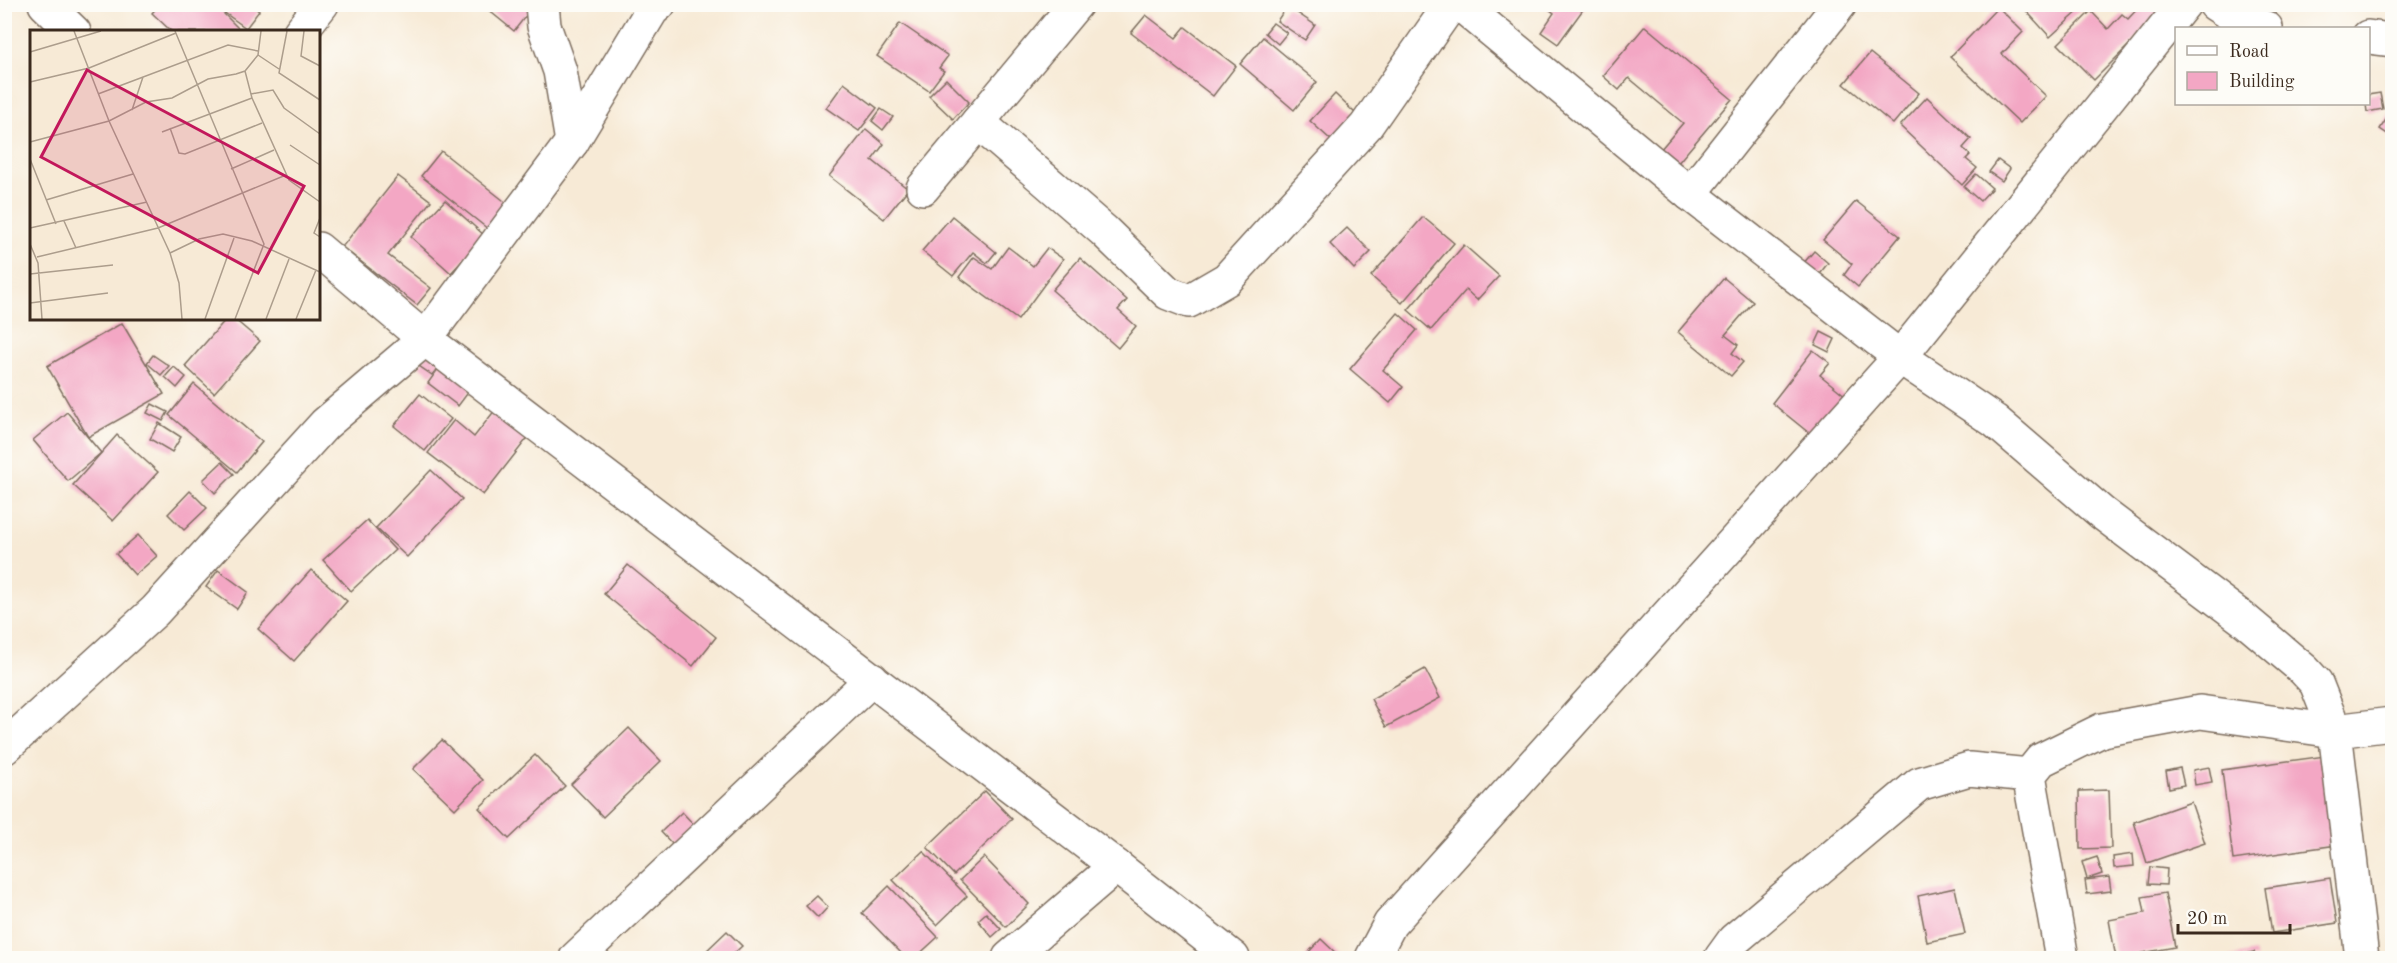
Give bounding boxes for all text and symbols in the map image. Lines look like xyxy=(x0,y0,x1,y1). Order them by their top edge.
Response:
legend xyxy=(2175,27,2370,105)
inset map xyxy=(30,30,320,320)
text: Road xyxy=(2229,43,2269,61)
text: Building xyxy=(2229,73,2295,91)
scale bar xyxy=(2178,897,2290,935)
text: 20 m xyxy=(2187,910,2227,928)

